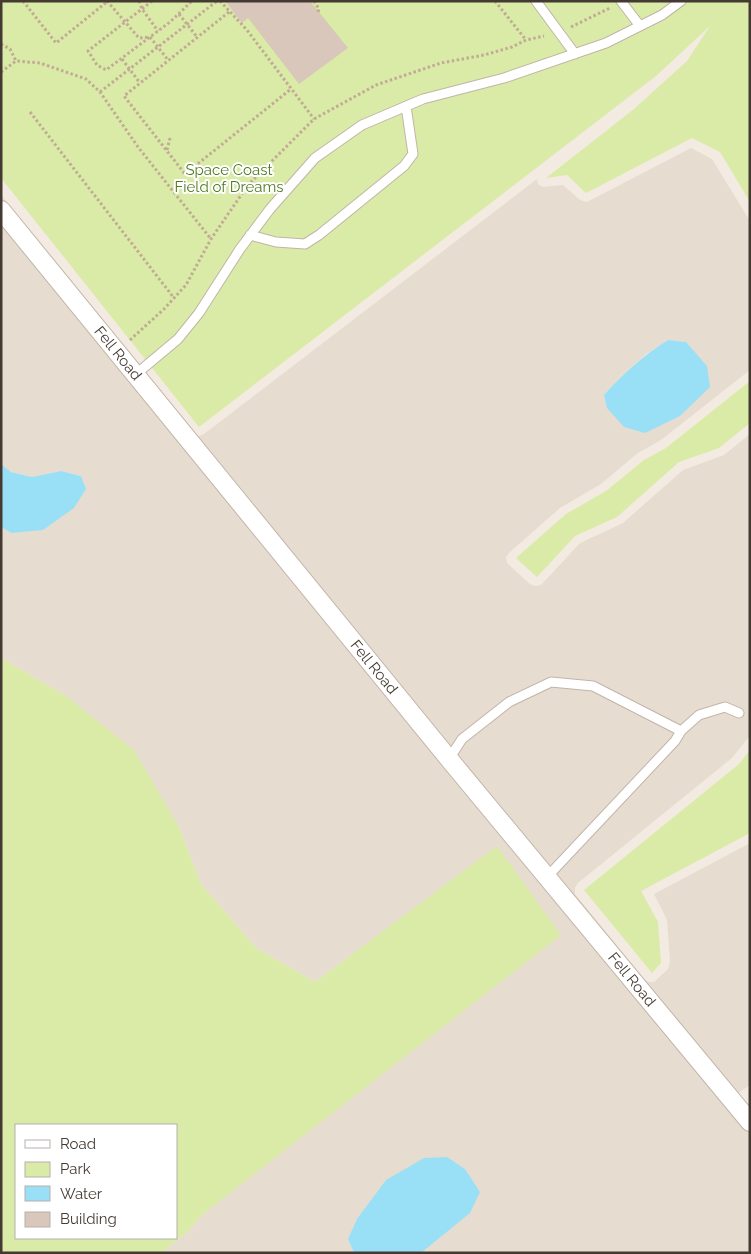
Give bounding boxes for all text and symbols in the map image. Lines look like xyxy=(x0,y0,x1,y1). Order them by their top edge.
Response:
park label: Space Coast Field of Dreams xyxy=(174,161,284,196)
street label: Fell Road xyxy=(91,323,145,384)
street label: Fell Road xyxy=(347,636,401,698)
street label: Fell Road xyxy=(604,949,659,1010)
legend xyxy=(15,1124,178,1239)
text: Road xyxy=(60,1135,96,1153)
text: Park xyxy=(60,1160,91,1178)
text: Water xyxy=(60,1185,103,1203)
text: Building xyxy=(60,1210,117,1228)

